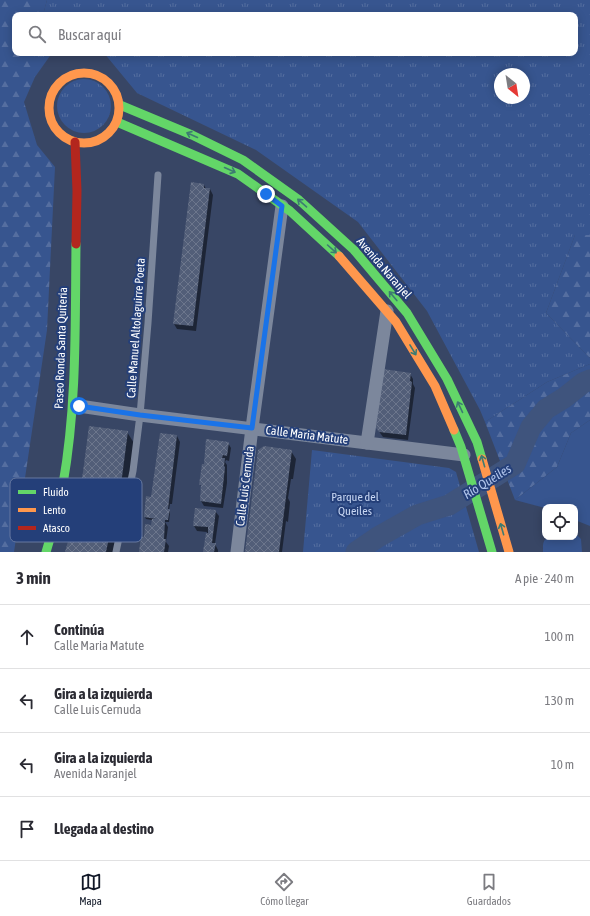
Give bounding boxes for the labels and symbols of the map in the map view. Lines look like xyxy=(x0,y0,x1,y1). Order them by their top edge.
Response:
north arrow xyxy=(494,68,530,104)
one-way arrow xyxy=(186,131,198,138)
one-way arrow xyxy=(223,167,235,174)
route end xyxy=(257,185,275,203)
one-way arrow xyxy=(297,199,308,208)
street label: Avenida Naranjel xyxy=(354,235,415,302)
one-way arrow xyxy=(327,245,337,254)
street label: Calle Manuel Altolaguirre Poeta xyxy=(124,257,148,399)
street label: Paseo Ronda Santa Quiteria xyxy=(52,287,70,409)
one-way arrow xyxy=(388,291,397,301)
one-way arrow xyxy=(410,344,418,356)
route start xyxy=(70,397,88,415)
one-way arrow xyxy=(456,401,463,413)
street label: Calle Maria Matute xyxy=(265,423,349,447)
street label: Calle Luis Cernuda xyxy=(233,445,257,527)
one-way arrow xyxy=(479,455,486,468)
water label: Río Queiles xyxy=(460,461,514,502)
legend xyxy=(10,478,142,542)
text: Fluido xyxy=(43,486,69,498)
park label: Parque del Queiles xyxy=(331,490,380,518)
text: Lento xyxy=(43,504,66,516)
text: Atasco xyxy=(43,522,70,534)
one-way arrow xyxy=(498,523,505,536)

